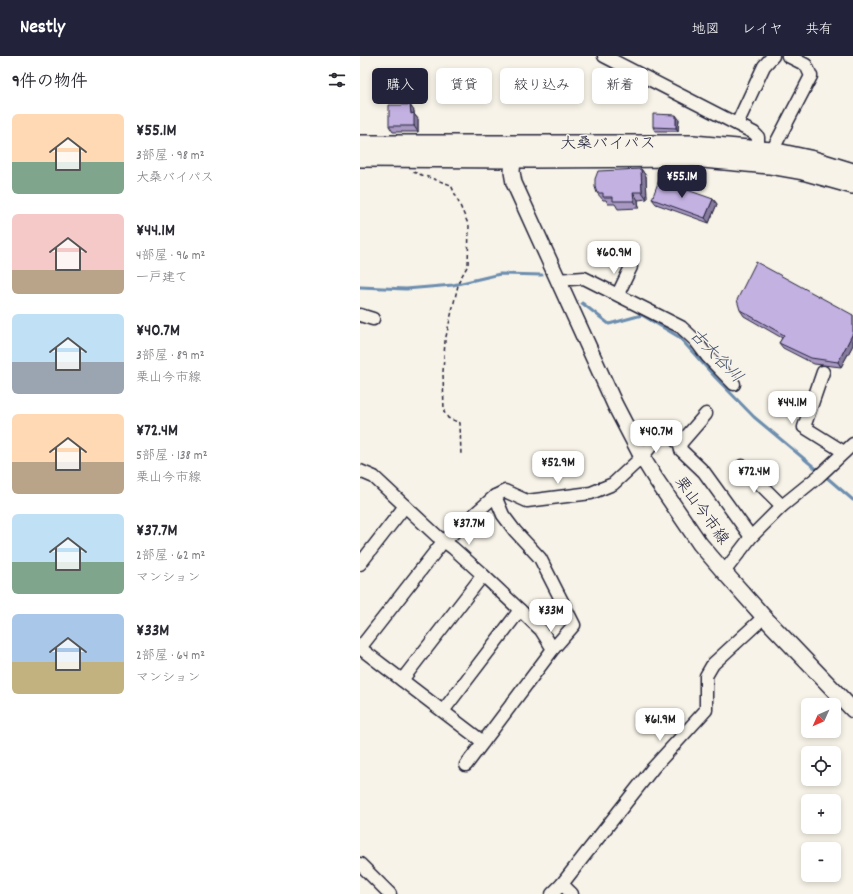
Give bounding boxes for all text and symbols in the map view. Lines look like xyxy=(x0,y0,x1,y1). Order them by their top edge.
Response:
text: Nestly xyxy=(20,15,65,42)
text: 地図 xyxy=(692,20,720,40)
text: レイヤ xyxy=(742,20,783,40)
text: 共有 xyxy=(805,20,833,40)
chip: 購入 xyxy=(372,68,428,104)
chip: 賃貸 xyxy=(436,68,492,104)
chip: 絞り込み xyxy=(500,68,584,104)
chip: 新着 xyxy=(592,68,648,104)
icon: filters xyxy=(326,69,348,91)
text: 9件の物件 xyxy=(12,71,88,95)
text: ¥55.1M xyxy=(136,120,176,144)
icon: home xyxy=(44,130,92,178)
street label: 大桑バイパス xyxy=(560,133,656,156)
text: 3部屋 · 98 m² xyxy=(136,147,205,166)
pin: ¥55.1M xyxy=(649,165,715,199)
text: ¥55.1M xyxy=(667,168,697,187)
text: 大桑バイパス xyxy=(136,169,214,188)
text: ¥44.1M xyxy=(136,220,175,244)
icon: home xyxy=(44,230,92,278)
pin: ¥60.9M xyxy=(581,241,647,275)
text: ¥60.9M xyxy=(596,244,632,263)
text: 4部屋 · 96 m² xyxy=(136,247,205,266)
text: 一戸建て xyxy=(136,269,188,288)
text: ¥40.7M xyxy=(136,320,180,344)
water label: 古大谷川 xyxy=(683,324,747,390)
icon: home xyxy=(44,330,92,378)
text: 3部屋 · 89 m² xyxy=(136,347,205,366)
text: 栗山今市線 xyxy=(136,369,201,388)
pin: ¥44.1M xyxy=(759,391,825,425)
text: ¥44.1M xyxy=(777,394,807,413)
text: ¥72.4M xyxy=(136,420,178,444)
pin: ¥40.7M xyxy=(623,420,689,454)
text: ¥40.7M xyxy=(639,423,673,442)
icon: home xyxy=(44,430,92,478)
text: 5部屋 · 138 m² xyxy=(136,447,207,466)
pin: ¥52.9M xyxy=(525,451,591,485)
text: ¥52.9M xyxy=(541,454,575,473)
pin: ¥72.4M xyxy=(721,460,787,494)
text: ¥72.4M xyxy=(738,463,770,482)
text: 栗山今市線 xyxy=(136,469,201,488)
street label: 栗山今市線 xyxy=(668,472,734,550)
pin: ¥37.7M xyxy=(436,512,502,546)
text: ¥37.7M xyxy=(453,515,485,534)
text: ¥37.7M xyxy=(136,520,178,544)
icon: home xyxy=(44,530,92,578)
text: 2部屋 · 62 m² xyxy=(136,547,205,566)
text: マンション xyxy=(136,569,200,588)
pin: ¥33M xyxy=(527,599,575,633)
text: ¥33M xyxy=(538,602,564,621)
text: ¥33M xyxy=(136,620,169,644)
icon: home xyxy=(44,630,92,678)
text: 2部屋 · 64 m² xyxy=(136,647,205,666)
text: マンション xyxy=(136,669,200,688)
north arrow xyxy=(801,698,841,738)
map controls xyxy=(801,698,841,882)
pin: ¥61.9M xyxy=(627,708,693,742)
text: ¥61.9M xyxy=(644,711,676,730)
button: locate xyxy=(801,746,841,786)
button: + xyxy=(801,794,841,834)
button: − xyxy=(801,842,841,882)

